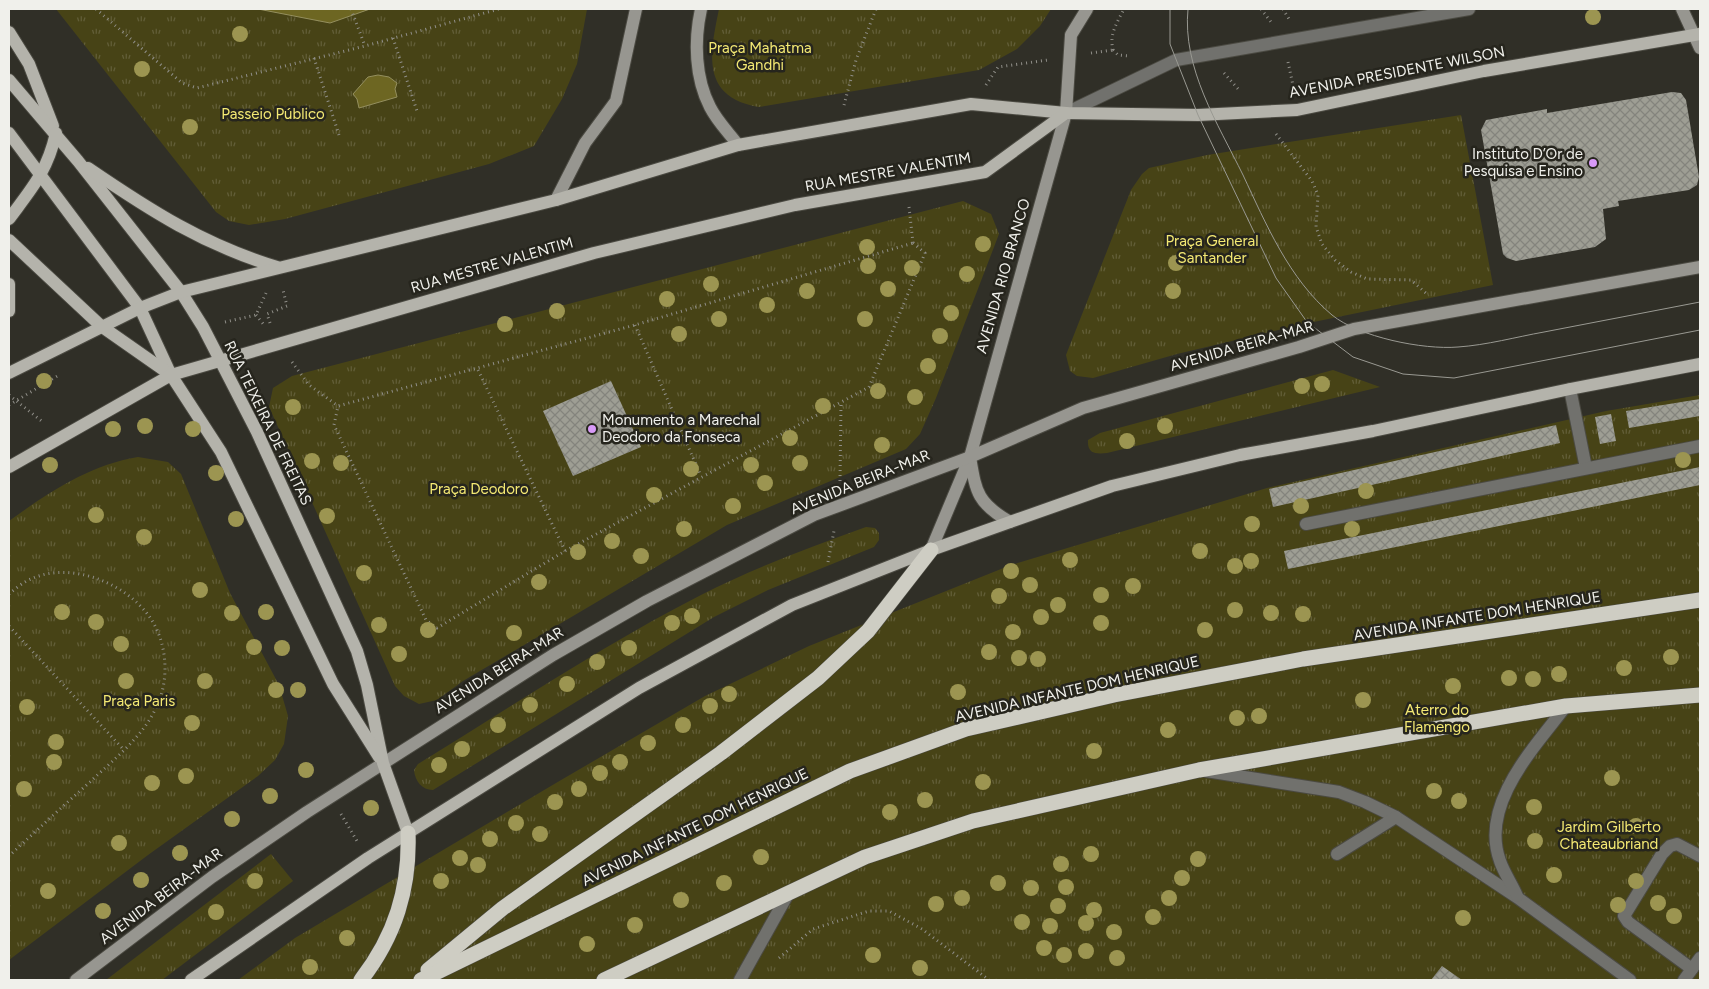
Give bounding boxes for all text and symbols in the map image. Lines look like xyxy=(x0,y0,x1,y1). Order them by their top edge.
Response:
park label: Praça Mahatma Gandhi xyxy=(708,39,812,74)
street label: AVENIDA PRESIDENTE WILSON xyxy=(1288,42,1506,102)
park label: Passeio Público xyxy=(221,105,325,123)
place label: Instituto D’Or de Pesquisa e Ensino xyxy=(1464,145,1583,180)
street label: RUA MESTRE VALENTIM xyxy=(804,149,972,195)
marker: Instituto D’Or de Pesquisa e Ensino xyxy=(1587,157,1599,169)
street label: AVENIDA RIO BRANCO xyxy=(972,196,1034,356)
park label: Praça General Santander xyxy=(1166,232,1258,267)
street label: RUA MESTRE VALENTIM xyxy=(409,233,575,297)
street label: AVENIDA BEIRA-MAR xyxy=(1168,317,1316,375)
street label: RUA TEIXEIRA DE FREITAS xyxy=(220,338,316,508)
place label: Monumento a Marechal Deodoro da Fonseca xyxy=(602,411,760,446)
marker: Monumento a Marechal Deodoro da Fonseca xyxy=(586,423,598,435)
street label: AVENIDA BEIRA-MAR xyxy=(788,446,932,518)
park label: Praça Deodoro xyxy=(429,480,529,498)
street label: AVENIDA INFANTE DOM HENRIQUE xyxy=(1352,588,1602,644)
street label: AVENIDA BEIRA-MAR xyxy=(431,623,567,717)
street label: AVENIDA INFANTE DOM HENRIQUE xyxy=(953,652,1201,726)
park label: Praça Paris xyxy=(103,692,175,710)
park label: Aterro do Flamengo xyxy=(1404,701,1470,736)
street label: AVENIDA INFANTE DOM HENRIQUE xyxy=(579,764,811,890)
park label: Jardim Gilberto Chateaubriand xyxy=(1557,818,1661,853)
street label: AVENIDA BEIRA-MAR xyxy=(96,844,226,948)

